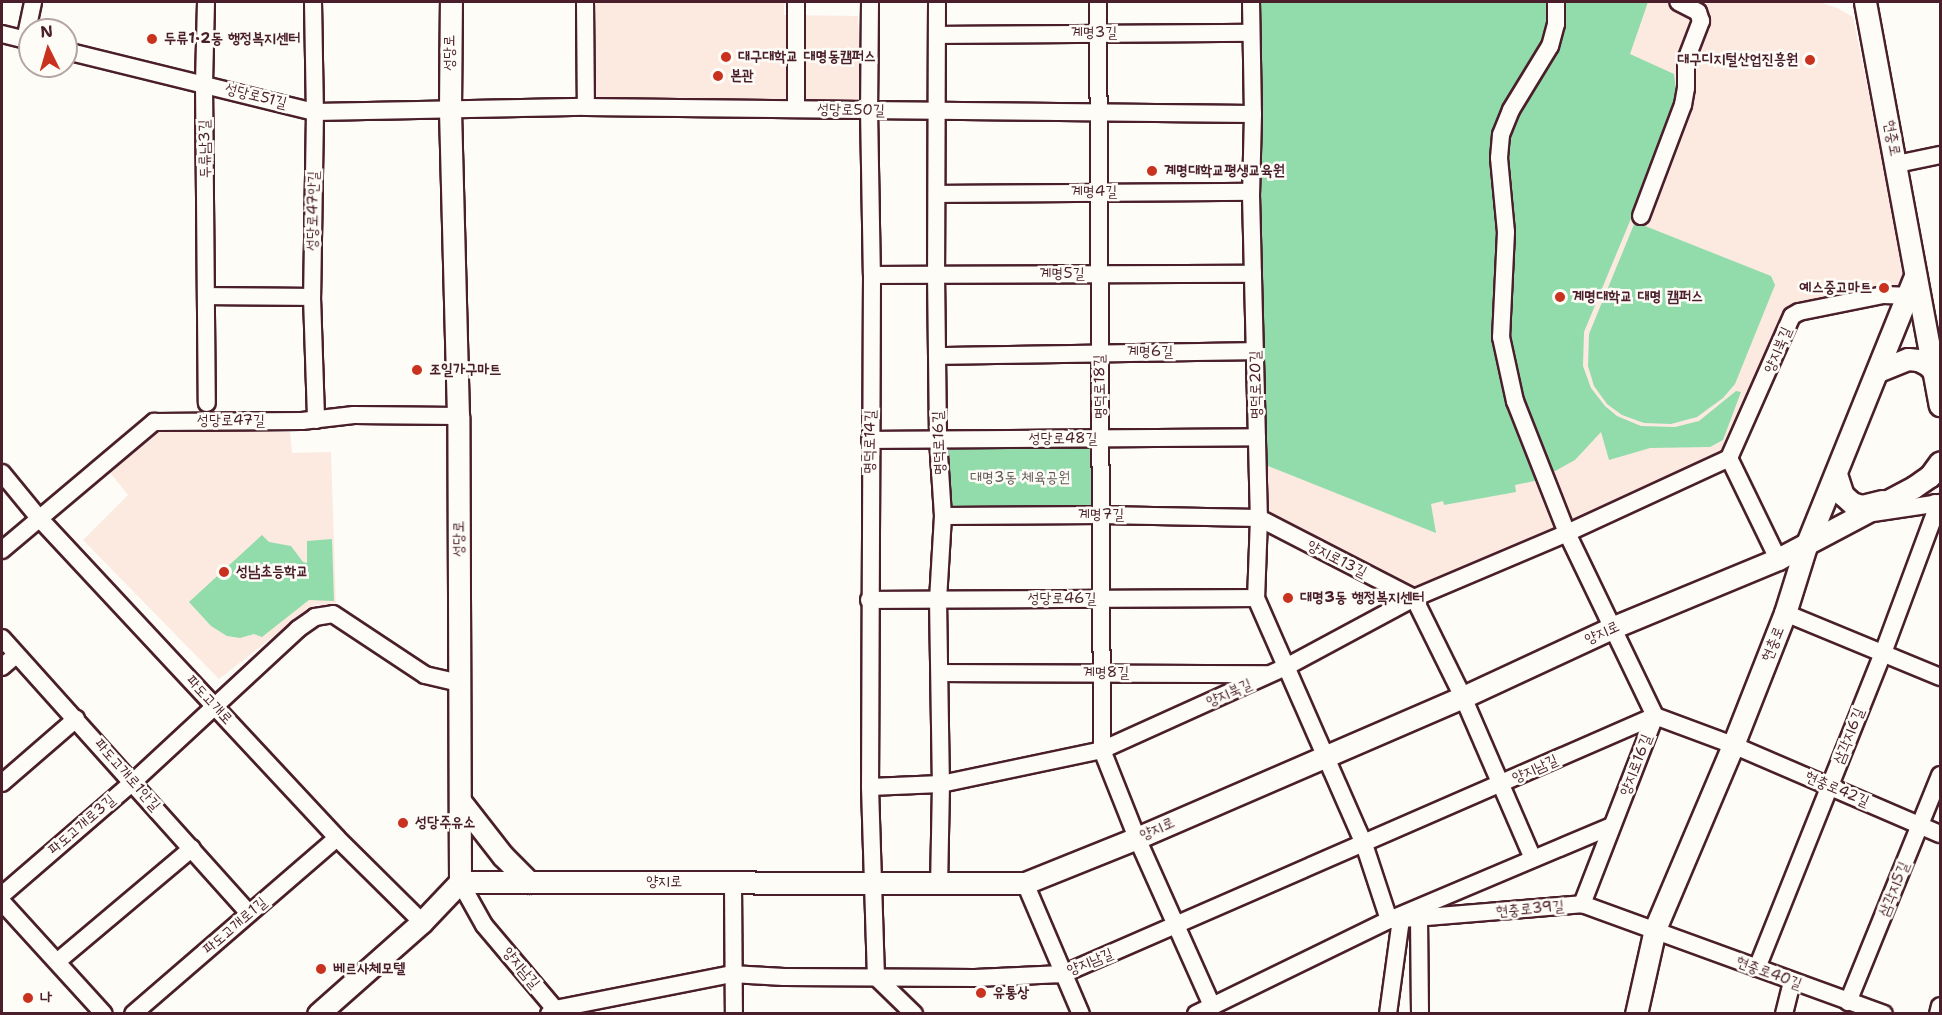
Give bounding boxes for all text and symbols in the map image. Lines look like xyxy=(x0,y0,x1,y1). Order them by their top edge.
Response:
north arrow xyxy=(18,18,78,78)
text: N xyxy=(39,21,54,43)
street label: 계명3길 xyxy=(1071,24,1117,42)
place label: 두류1·2동 행정복지센터 xyxy=(164,30,300,48)
marker: 두류1·2동 행정복지센터 xyxy=(145,32,159,46)
street label: 성당로 xyxy=(441,35,459,71)
place label: 대구대학교 대명동캠퍼스 xyxy=(738,48,876,66)
marker: 대구대학교 대명동캠퍼스 xyxy=(719,50,733,64)
place label: 대구디지털산업진흥원 xyxy=(1677,51,1798,69)
marker: 대구디지털산업진흥원 xyxy=(1803,53,1817,67)
place label: 본관 xyxy=(730,67,754,85)
marker: 본관 xyxy=(711,69,725,83)
street label: 성당로51길 xyxy=(223,80,289,112)
street label: 성당로50길 xyxy=(817,100,885,120)
street label: 두류남3길 xyxy=(195,119,215,179)
street label: 현충로 xyxy=(1880,119,1904,157)
place label: 계명대학교평생교육원 xyxy=(1164,162,1285,180)
marker: 계명대학교평생교육원 xyxy=(1145,164,1159,178)
street label: 성당로47안길 xyxy=(303,171,323,251)
street label: 계명4길 xyxy=(1071,183,1117,201)
street label: 계명5길 xyxy=(1039,265,1085,283)
place label: 예스중고마트 xyxy=(1800,279,1872,297)
marker: 예스중고마트 xyxy=(1877,281,1891,295)
place label: 계명대학교 대명 캠퍼스 xyxy=(1572,288,1703,306)
marker: 계명대학교 대명 캠퍼스 xyxy=(1553,290,1567,304)
street label: 양지북길 xyxy=(1760,324,1796,376)
street label: 계명6길 xyxy=(1127,343,1173,361)
street label: 명덕로20길 xyxy=(1246,350,1266,420)
street label: 명덕로18길 xyxy=(1090,354,1110,420)
place label: 조일가구마트 xyxy=(429,361,501,379)
marker: 조일가구마트 xyxy=(410,363,424,377)
street label: 명덕로14길 xyxy=(860,410,880,474)
street label: 명덕로16길 xyxy=(929,410,949,476)
street label: 성당로47길 xyxy=(197,412,265,430)
street label: 성당로48길 xyxy=(1029,430,1097,448)
park label: 대명3동 체육공원 xyxy=(970,469,1070,487)
street label: 계명7길 xyxy=(1078,506,1124,524)
street label: 성당로 xyxy=(450,521,468,557)
street label: 양지로13길 xyxy=(1304,536,1370,582)
place label: 성남초등학교 xyxy=(236,563,308,581)
marker: 성남초등학교 xyxy=(217,565,231,579)
place label: 대명3동 행정복지센터 xyxy=(1300,589,1424,607)
street label: 성당로46길 xyxy=(1028,590,1096,608)
marker: 대명3동 행정복지센터 xyxy=(1281,591,1295,605)
street label: 양지로 xyxy=(1582,617,1622,649)
street label: 현충로 xyxy=(1758,624,1788,664)
street label: 계명8길 xyxy=(1083,664,1129,682)
street label: 파도고개로 xyxy=(182,672,236,728)
street label: 양지북길 xyxy=(1203,675,1255,711)
street label: 삼각지6길 xyxy=(1830,705,1868,767)
street label: 양지로16길 xyxy=(1616,732,1656,798)
street label: 파도고개로1안길 xyxy=(90,735,164,815)
street label: 양지남길 xyxy=(1509,751,1561,787)
street label: 현충로42길 xyxy=(1802,767,1872,811)
street label: 파도고개로3길 xyxy=(45,791,119,859)
street label: 양지로 xyxy=(1137,813,1177,845)
place label: 성당주유소 xyxy=(415,814,475,832)
marker: 성당주유소 xyxy=(396,816,410,830)
street label: 삼각지5길 xyxy=(1875,859,1913,919)
street label: 양지로 xyxy=(646,873,682,891)
street label: 파도고개로1길 xyxy=(199,893,271,959)
street label: 현충로39길 xyxy=(1495,897,1565,921)
street label: 양지남길 xyxy=(499,944,543,992)
street label: 양지남길 xyxy=(1064,945,1116,979)
street label: 현충로40길 xyxy=(1733,953,1805,993)
place label: 베르사체모텔 xyxy=(333,960,405,978)
marker: 베르사체모텔 xyxy=(314,962,328,976)
place label: 유통상 xyxy=(993,984,1029,1002)
marker: 유통상 xyxy=(974,986,988,1000)
place label: 나 xyxy=(40,989,52,1007)
marker: 나 xyxy=(21,991,35,1005)

